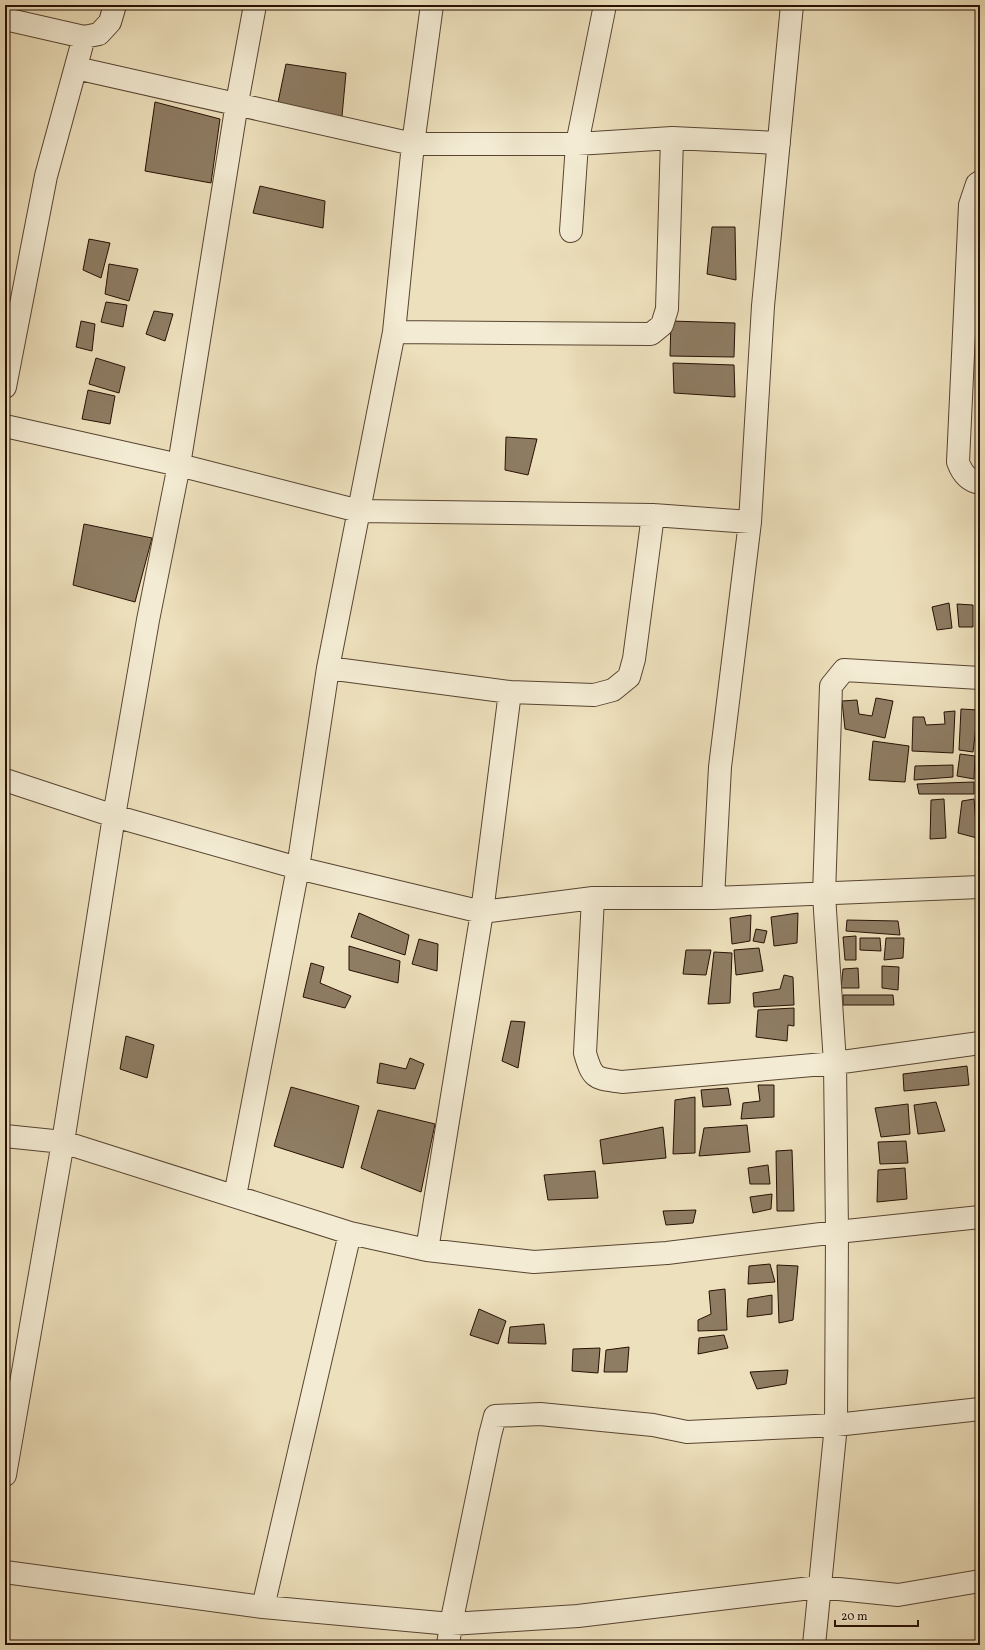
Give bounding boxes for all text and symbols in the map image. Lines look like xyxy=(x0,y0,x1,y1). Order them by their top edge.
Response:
scale bar xyxy=(835,1602,918,1628)
text: 20 m xyxy=(841,1609,868,1625)

